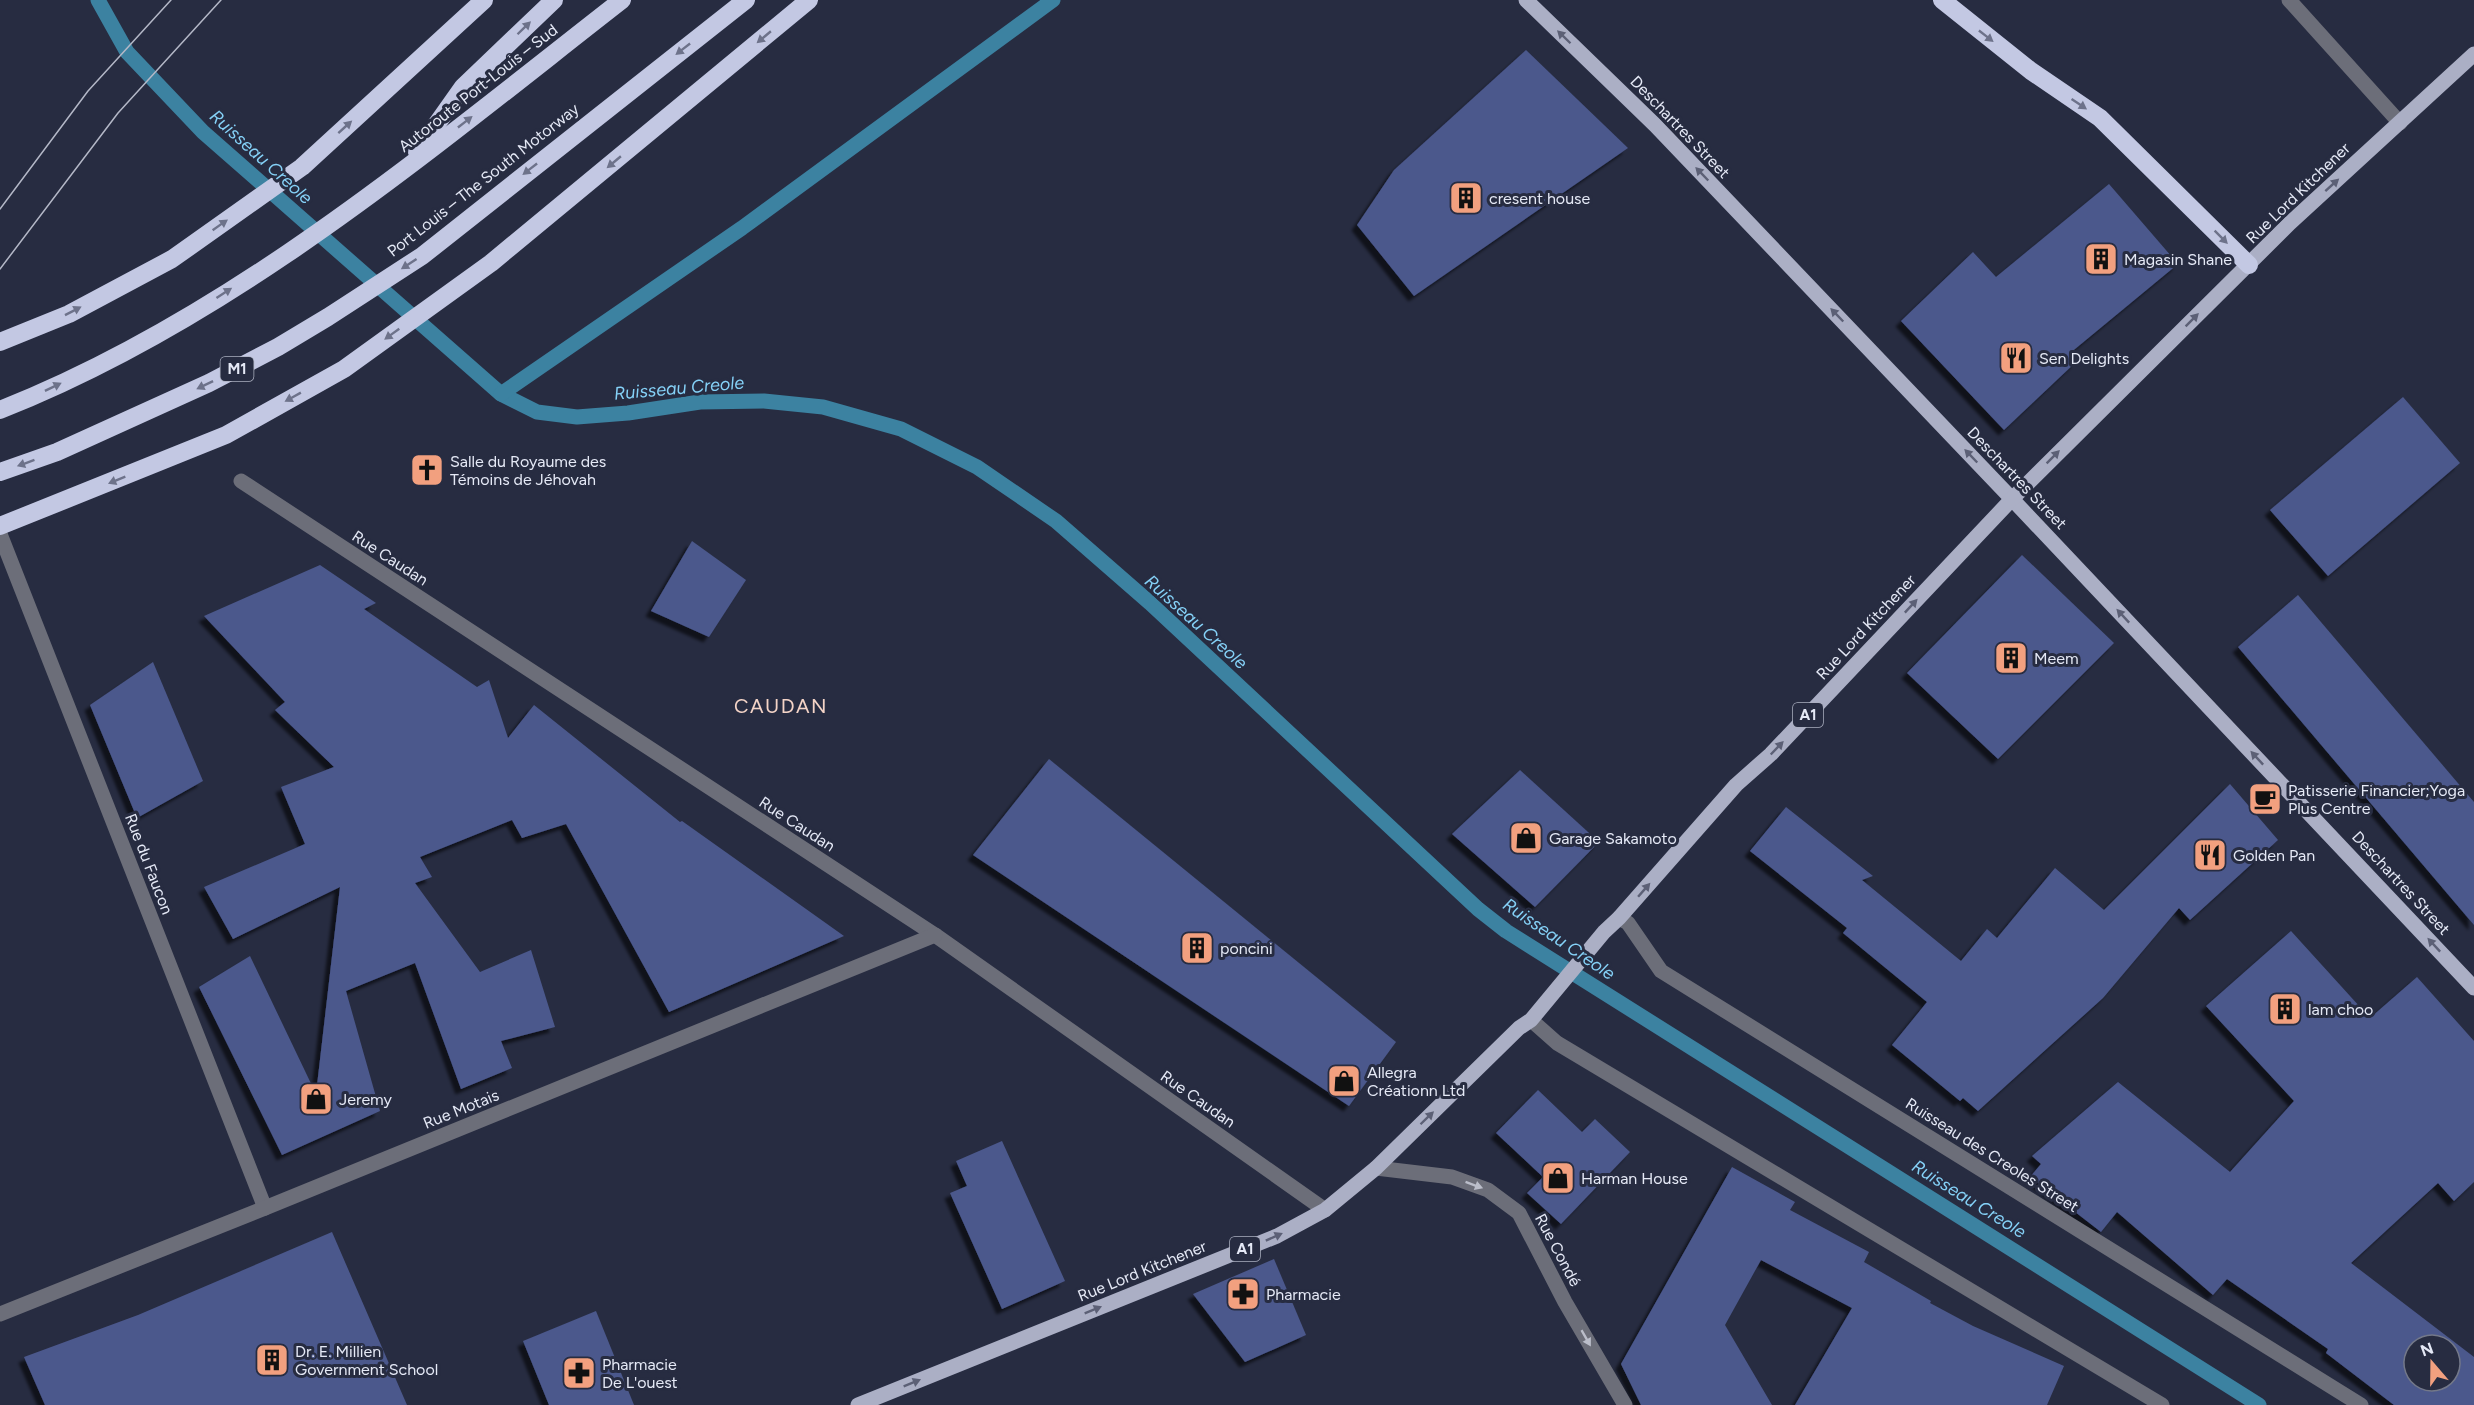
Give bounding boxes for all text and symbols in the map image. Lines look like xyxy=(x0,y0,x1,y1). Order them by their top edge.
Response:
street label: Autoroute Port-Louis – Sud xyxy=(395,20,561,156)
one-way arrow xyxy=(517,22,531,36)
one-way arrow xyxy=(1557,30,1571,44)
one-way arrow xyxy=(1978,30,1993,42)
one-way arrow xyxy=(756,31,772,44)
one-way arrow xyxy=(675,43,691,56)
street label: Deschartres Street xyxy=(1626,72,1734,182)
one-way arrow xyxy=(2071,98,2087,110)
street label: Port Louis – The South Motorway xyxy=(383,99,583,261)
water label: Ruisseau Creole xyxy=(205,105,317,209)
one-way arrow xyxy=(457,117,472,129)
one-way arrow xyxy=(337,121,352,134)
street label: Rue Lord Kitchener xyxy=(2242,138,2354,247)
one-way arrow xyxy=(606,155,622,168)
one-way arrow xyxy=(522,163,537,175)
one-way arrow xyxy=(1695,167,1709,182)
one-way arrow xyxy=(2324,179,2339,192)
building icon: cresent house xyxy=(1448,180,1484,216)
place label: cresent house xyxy=(1489,189,1591,208)
one-way arrow xyxy=(211,219,227,231)
one-way arrow xyxy=(2214,230,2228,244)
building icon: Magasin Shane xyxy=(2083,241,2119,277)
place label: Magasin Shane xyxy=(2124,250,2232,269)
one-way arrow xyxy=(401,259,417,270)
one-way arrow xyxy=(216,288,232,299)
one-way arrow xyxy=(64,307,82,317)
one-way arrow xyxy=(1830,309,1844,323)
one-way arrow xyxy=(2185,314,2199,328)
one-way arrow xyxy=(385,328,400,340)
restaurant icon: Sen Delights xyxy=(1998,340,2034,376)
place label: Sen Delights xyxy=(2039,349,2129,368)
road number: M1 xyxy=(220,357,254,381)
water label: Ruisseau Creole xyxy=(613,371,745,405)
one-way arrow xyxy=(197,381,214,390)
one-way arrow xyxy=(45,382,62,391)
one-way arrow xyxy=(284,392,301,402)
street label: Deschartres Street xyxy=(1963,423,2071,533)
one-way arrow xyxy=(1965,450,1979,464)
one-way arrow xyxy=(2046,451,2060,465)
church icon: Salle du Royaume des Témoins de Jéhovah xyxy=(409,452,445,488)
place label: Salle du Royaume des Témoins de Jéhovah xyxy=(450,452,606,489)
one-way arrow xyxy=(17,458,35,468)
one-way arrow xyxy=(108,476,126,485)
street label: Rue Caudan xyxy=(348,526,432,590)
water label: Ruisseau Creole xyxy=(1140,570,1252,674)
street label: Rue Lord Kitchener xyxy=(1812,570,1920,684)
one-way arrow xyxy=(1903,599,1917,613)
one-way arrow xyxy=(2117,609,2130,624)
building icon: Meem xyxy=(1993,640,2029,676)
place label: Meem xyxy=(2034,649,2079,668)
district label: CAUDAN xyxy=(734,694,828,718)
road number: A1 xyxy=(1793,703,1823,727)
one-way arrow xyxy=(1770,740,1784,755)
one-way arrow xyxy=(2250,750,2264,765)
cafe icon: Patisserie Financier;Yoga Plus Centre xyxy=(2247,781,2283,817)
place label: Patisserie Financier;Yoga Plus Centre xyxy=(2288,781,2465,818)
street label: Rue Caudan xyxy=(755,792,839,856)
street label: Rue du Faucon xyxy=(121,811,177,917)
shop icon: Garage Sakamoto xyxy=(1508,820,1544,856)
street label: Deschartres Street xyxy=(2348,827,2454,939)
place label: Garage Sakamoto xyxy=(1549,829,1677,848)
restaurant icon: Golden Pan xyxy=(2192,837,2228,873)
place label: Golden Pan xyxy=(2233,846,2315,865)
one-way arrow xyxy=(1637,883,1650,898)
water label: Ruisseau Creole xyxy=(1499,893,1619,985)
building icon: poncini xyxy=(1179,930,1215,966)
one-way arrow xyxy=(2427,938,2441,953)
place label: poncini xyxy=(1220,939,1273,958)
building icon: lam choo xyxy=(2267,991,2303,1027)
place label: lam choo xyxy=(2308,1000,2373,1019)
shop icon: Allegra Créationn Ltd xyxy=(1326,1063,1362,1099)
place label: Allegra Créationn Ltd xyxy=(1367,1063,1465,1100)
street label: Rue Caudan xyxy=(1157,1066,1239,1132)
shop icon: Jeremy xyxy=(298,1081,334,1117)
street label: Rue Motais xyxy=(420,1085,502,1133)
place label: Jeremy xyxy=(339,1090,393,1109)
street label: Ruisseau des Creoles Street xyxy=(1902,1094,2082,1216)
one-way arrow xyxy=(1419,1112,1433,1126)
water label: Ruisseau Creole xyxy=(1908,1155,2030,1243)
shop icon: Harman House xyxy=(1540,1160,1576,1196)
place label: Harman House xyxy=(1581,1169,1688,1188)
one-way arrow xyxy=(1465,1181,1483,1191)
street label: Rue Condé xyxy=(1531,1210,1585,1290)
one-way arrow xyxy=(1265,1232,1283,1242)
street label: Rue Lord Kitchener xyxy=(1075,1236,1210,1305)
road number: A1 xyxy=(1230,1237,1260,1261)
pharmacy icon: Pharmacie xyxy=(1225,1276,1261,1312)
place label: Pharmacie xyxy=(1266,1285,1341,1304)
one-way arrow xyxy=(1084,1305,1102,1314)
one-way arrow xyxy=(1581,1330,1591,1347)
north arrow xyxy=(2402,1333,2462,1393)
text: N xyxy=(2418,1338,2436,1360)
building icon: Dr. E. Millien Government School xyxy=(254,1342,290,1378)
place label: Dr. E. Millien Government School xyxy=(295,1342,438,1379)
pharmacy icon: Pharmacie De L'ouest xyxy=(561,1355,597,1391)
place label: Pharmacie De L'ouest xyxy=(602,1355,678,1392)
one-way arrow xyxy=(903,1378,921,1387)

